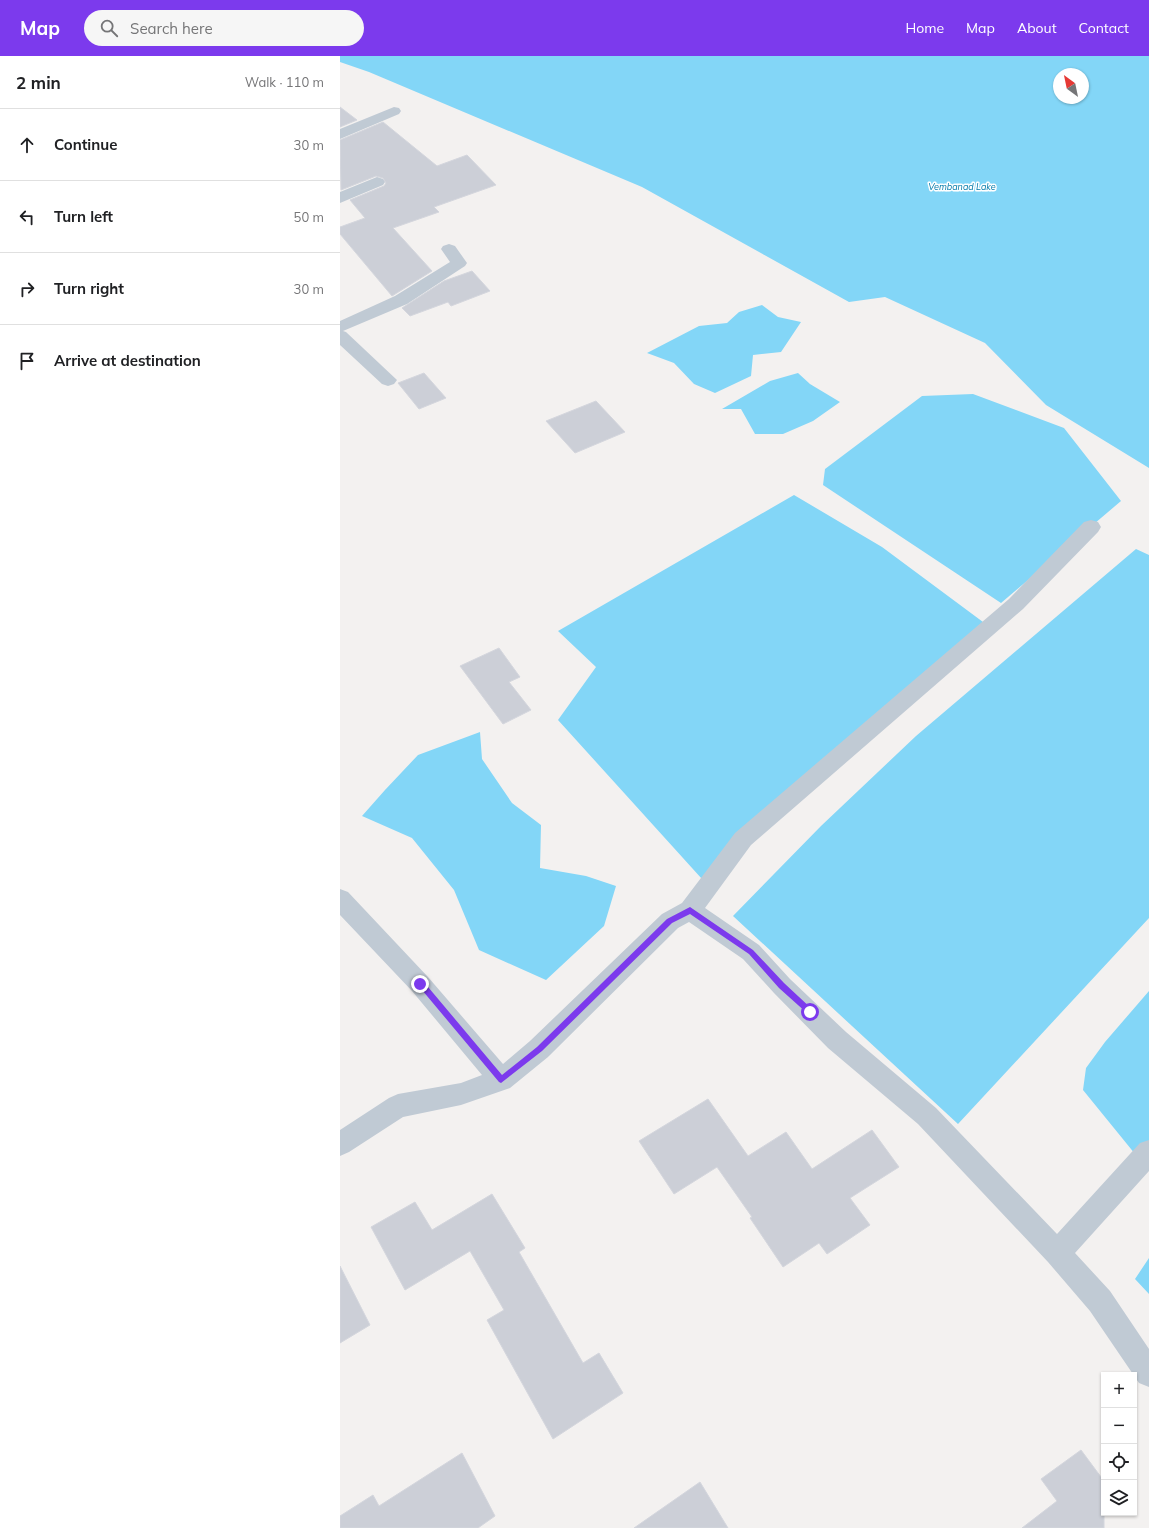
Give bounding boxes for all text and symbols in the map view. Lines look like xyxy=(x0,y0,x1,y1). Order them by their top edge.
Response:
search box xyxy=(84,10,364,46)
text: Map xyxy=(20,16,60,40)
icon: search xyxy=(98,17,120,39)
text: Search here xyxy=(130,19,213,38)
text: Home xyxy=(905,19,944,37)
text: Map xyxy=(966,19,995,37)
text: About xyxy=(1017,19,1057,37)
text: Contact xyxy=(1079,19,1129,37)
north arrow xyxy=(1053,68,1089,104)
text: 2 min xyxy=(16,72,61,93)
text: Walk · 110 m xyxy=(245,74,324,90)
icon: ahead xyxy=(16,134,38,156)
text: Continue xyxy=(54,135,117,154)
text: 30 m xyxy=(294,137,324,153)
water label: Vembanad Lake xyxy=(928,181,996,192)
icon: left xyxy=(16,206,38,228)
text: Turn left xyxy=(54,207,113,226)
text: 50 m xyxy=(294,209,324,225)
icon: right xyxy=(16,278,38,300)
text: Turn right xyxy=(54,279,124,298)
text: 30 m xyxy=(294,281,324,297)
icon: arrive xyxy=(16,350,38,372)
text: Arrive at destination xyxy=(54,351,201,370)
route end xyxy=(411,975,429,993)
route start xyxy=(801,1003,819,1021)
map controls xyxy=(1101,1372,1137,1516)
button: + xyxy=(1101,1372,1137,1408)
button: − xyxy=(1101,1408,1137,1444)
button: locate xyxy=(1101,1444,1137,1480)
button: layers xyxy=(1101,1480,1137,1516)

